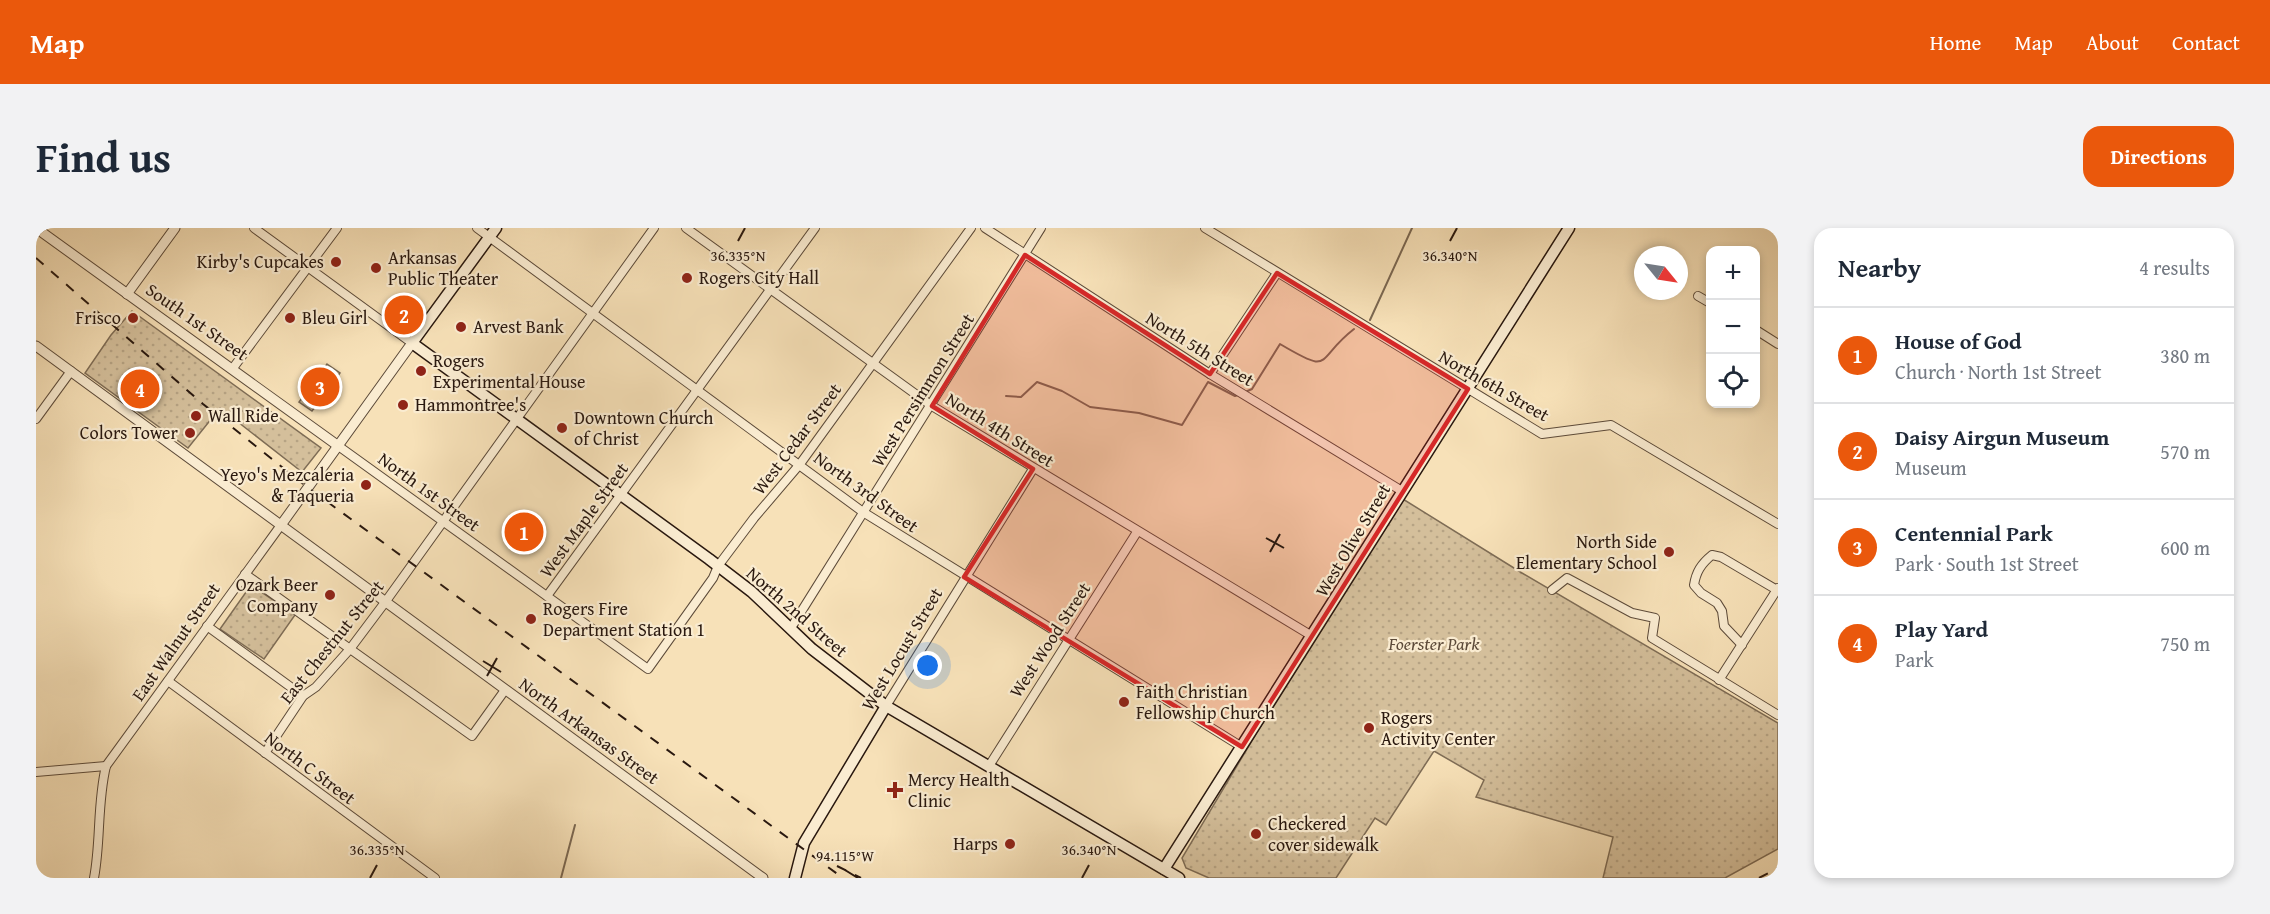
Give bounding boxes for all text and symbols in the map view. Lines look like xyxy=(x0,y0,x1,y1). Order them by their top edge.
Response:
text: Map xyxy=(30,22,84,63)
text: Home xyxy=(1930,27,1981,58)
text: Map xyxy=(2014,27,2053,58)
text: About xyxy=(2086,27,2139,58)
text: Contact xyxy=(2172,27,2240,58)
text: Find us xyxy=(36,126,171,187)
button: Directions xyxy=(2083,126,2234,187)
place label: Arkansas Public Theater xyxy=(388,244,499,292)
text: 36.335°N xyxy=(711,245,766,266)
text: 36.340°N xyxy=(1423,245,1478,266)
north arrow xyxy=(1634,246,1688,300)
map controls xyxy=(1706,246,1760,408)
button: + xyxy=(1706,246,1760,300)
place label: Kirby's Cupcakes xyxy=(197,248,324,275)
text: Nearby xyxy=(1838,248,1921,287)
text: 4 results xyxy=(2139,253,2210,282)
marker: Kirby's Cupcakes xyxy=(329,255,343,269)
marker: Arkansas Public Theater xyxy=(369,261,383,275)
place label: Rogers City Hall xyxy=(699,264,819,291)
marker: Rogers City Hall xyxy=(680,271,694,285)
street label: South 1st Street xyxy=(140,276,255,367)
pin: 2 xyxy=(384,292,424,338)
button: − xyxy=(1706,300,1760,354)
place label: Frisco xyxy=(75,304,121,331)
place label: Bleu Girl xyxy=(302,304,368,331)
street label: North 5th Street xyxy=(1141,304,1260,393)
street label: West Persimmon Street xyxy=(864,307,981,472)
marker: Frisco xyxy=(126,311,140,325)
marker: Bleu Girl xyxy=(283,311,297,325)
place label: Arvest Bank xyxy=(473,313,565,340)
marker: Arvest Bank xyxy=(454,320,468,334)
text: House of God xyxy=(1895,325,2022,357)
text: 1 xyxy=(1852,341,1863,370)
text: 380 m xyxy=(2160,341,2210,370)
street label: North 6th Street xyxy=(1434,343,1555,428)
place label: Rogers Experimental House xyxy=(433,347,586,395)
button: locate xyxy=(1706,354,1760,408)
text: Church · North 1st Street xyxy=(1895,357,2102,386)
pin: 3 xyxy=(300,364,340,410)
marker: Rogers Experimental House xyxy=(414,364,428,378)
pin: 4 xyxy=(120,366,160,412)
street label: West Cedar Street xyxy=(746,377,848,500)
street label: North 4th Street xyxy=(941,385,1060,474)
place label: Hammontree's xyxy=(415,391,526,418)
marker: Hammontree's xyxy=(396,398,410,412)
place label: Wall Ride xyxy=(208,402,279,429)
place label: Downtown Church of Christ xyxy=(574,404,713,452)
marker: Wall Ride xyxy=(189,409,203,423)
place label: Colors Tower xyxy=(80,419,179,446)
marker: Downtown Church of Christ xyxy=(555,421,569,435)
text: Daisy Airgun Museum xyxy=(1895,421,2109,453)
marker: Colors Tower xyxy=(183,426,197,440)
text: 2 xyxy=(1852,437,1863,466)
text: 570 m xyxy=(2160,437,2210,466)
street label: North 3rd Street xyxy=(808,444,925,539)
street label: North 1st Street xyxy=(373,445,486,538)
text: Museum xyxy=(1895,453,1967,482)
street label: West Maple Street xyxy=(533,456,635,583)
place label: Yeyo's Mezcaleria & Taqueria xyxy=(220,461,354,509)
street label: West Olive Street xyxy=(1308,477,1397,602)
marker: Yeyo's Mezcaleria & Taqueria xyxy=(359,478,373,492)
pin: 1 xyxy=(504,510,544,554)
text: Centennial Park xyxy=(1895,517,2053,549)
place label: North Side Elementary School xyxy=(1516,528,1657,576)
text: 3 xyxy=(1852,533,1863,562)
text: 600 m xyxy=(2160,533,2210,562)
marker: North Side Elementary School xyxy=(1662,545,1676,559)
text: Park · South 1st Street xyxy=(1895,549,2079,578)
street label: North 2nd Street xyxy=(741,560,854,664)
place label: Ozark Beer Company xyxy=(236,571,319,619)
street label: East Chestnut Street xyxy=(273,573,391,709)
street label: West Wood Street xyxy=(1002,576,1097,703)
street label: East Walnut Street xyxy=(125,577,227,706)
street label: West Locust Street xyxy=(854,582,949,715)
marker: Ozark Beer Company xyxy=(323,588,337,602)
place label: Rogers Fire Department Station 1 xyxy=(543,595,705,643)
marker: Rogers Fire Department Station 1 xyxy=(524,612,538,626)
text: Play Yard xyxy=(1895,613,1988,645)
text: 4 xyxy=(1852,629,1863,658)
text: 750 m xyxy=(2160,629,2210,658)
park label: Foerster Park xyxy=(1388,630,1480,657)
text: Park xyxy=(1895,645,1934,674)
your location xyxy=(913,651,942,680)
street label: North Arkansas Street xyxy=(514,671,665,791)
place label: Faith Christian Fellowship Church xyxy=(1136,678,1275,726)
marker: Faith Christian Fellowship Church xyxy=(1117,695,1131,709)
place label: Rogers Activity Center xyxy=(1381,704,1496,752)
marker: Rogers Activity Center xyxy=(1362,721,1376,735)
street label: North C Street xyxy=(259,724,362,811)
place label: Mercy Health Clinic xyxy=(908,766,1010,814)
marker: Mercy Health Clinic xyxy=(886,781,904,799)
place label: Checkered cover sidewalk xyxy=(1268,810,1379,858)
marker: Checkered cover sidewalk xyxy=(1249,827,1263,841)
place label: Harps xyxy=(953,830,998,857)
marker: Harps xyxy=(1003,837,1017,851)
text: 36.335°N xyxy=(350,839,405,860)
text: 36.340°N xyxy=(1062,839,1117,860)
text: 94.115°W xyxy=(816,845,874,866)

